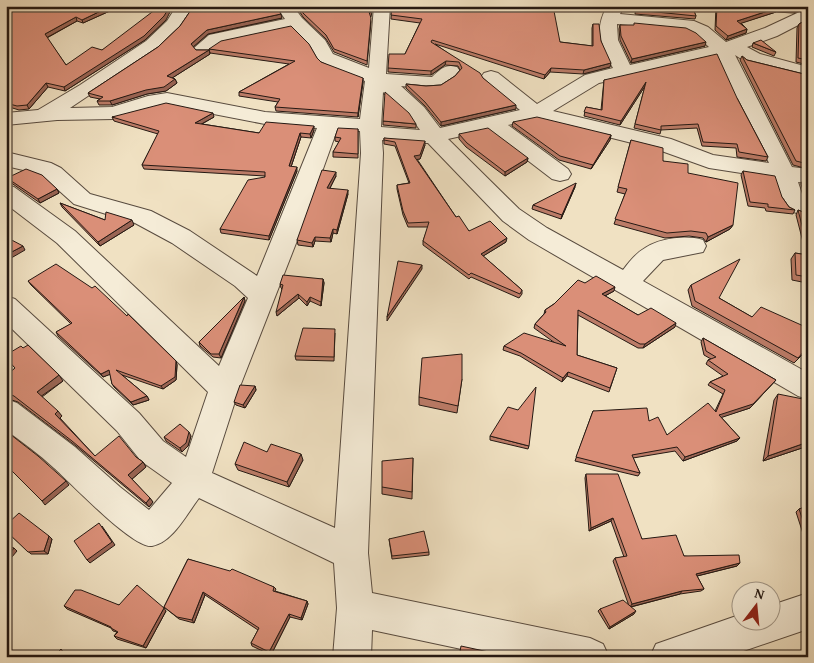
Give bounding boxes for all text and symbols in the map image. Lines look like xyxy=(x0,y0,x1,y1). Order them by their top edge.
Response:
north arrow xyxy=(732,580,782,630)
text: N xyxy=(752,583,767,605)

